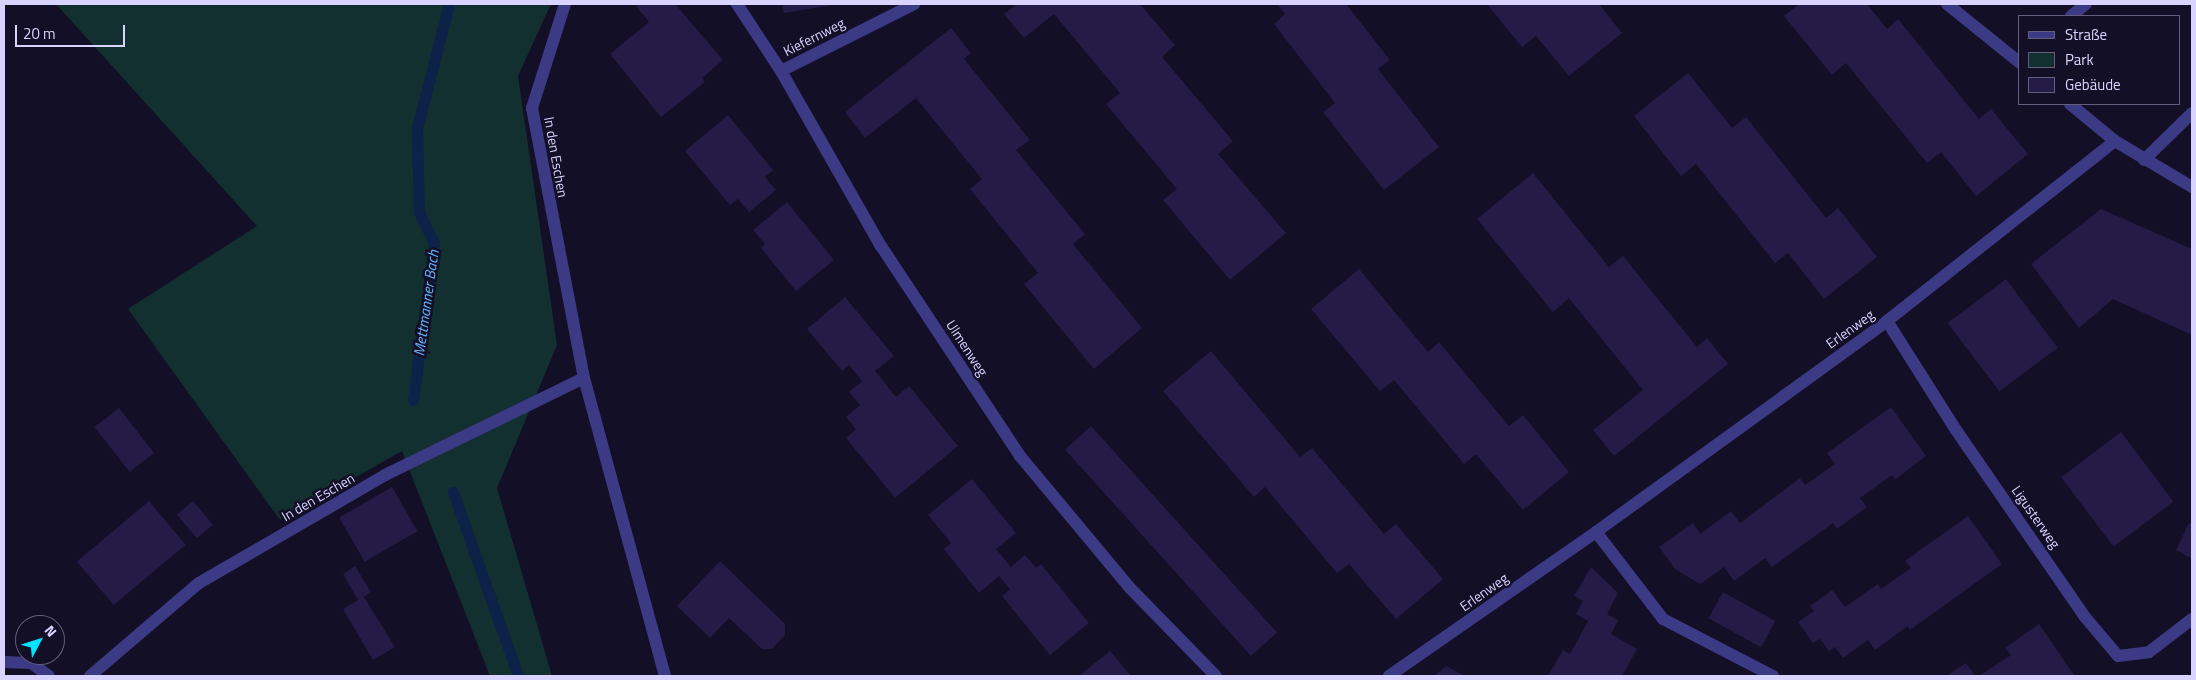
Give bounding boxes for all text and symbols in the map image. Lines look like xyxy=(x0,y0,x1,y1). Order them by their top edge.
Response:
street label: Kiefernweg xyxy=(780,14,848,60)
scale bar xyxy=(18,15,128,47)
legend xyxy=(2018,15,2181,105)
text: 20 m xyxy=(23,22,56,45)
text: Straße xyxy=(2065,23,2107,46)
text: Park xyxy=(2065,48,2094,71)
text: Gebäude xyxy=(2065,73,2121,96)
street label: In den Eschen xyxy=(541,115,571,199)
water label: Mettmanner Bach xyxy=(410,249,442,357)
street label: Erlenweg xyxy=(1823,306,1877,352)
street label: Ulmenweg xyxy=(943,317,991,379)
street label: In den Eschen xyxy=(278,469,358,525)
street label: Ligusterweg xyxy=(2008,482,2064,552)
street label: Erlenweg xyxy=(1457,569,1511,615)
north arrow xyxy=(15,615,65,665)
text: N xyxy=(40,620,62,641)

